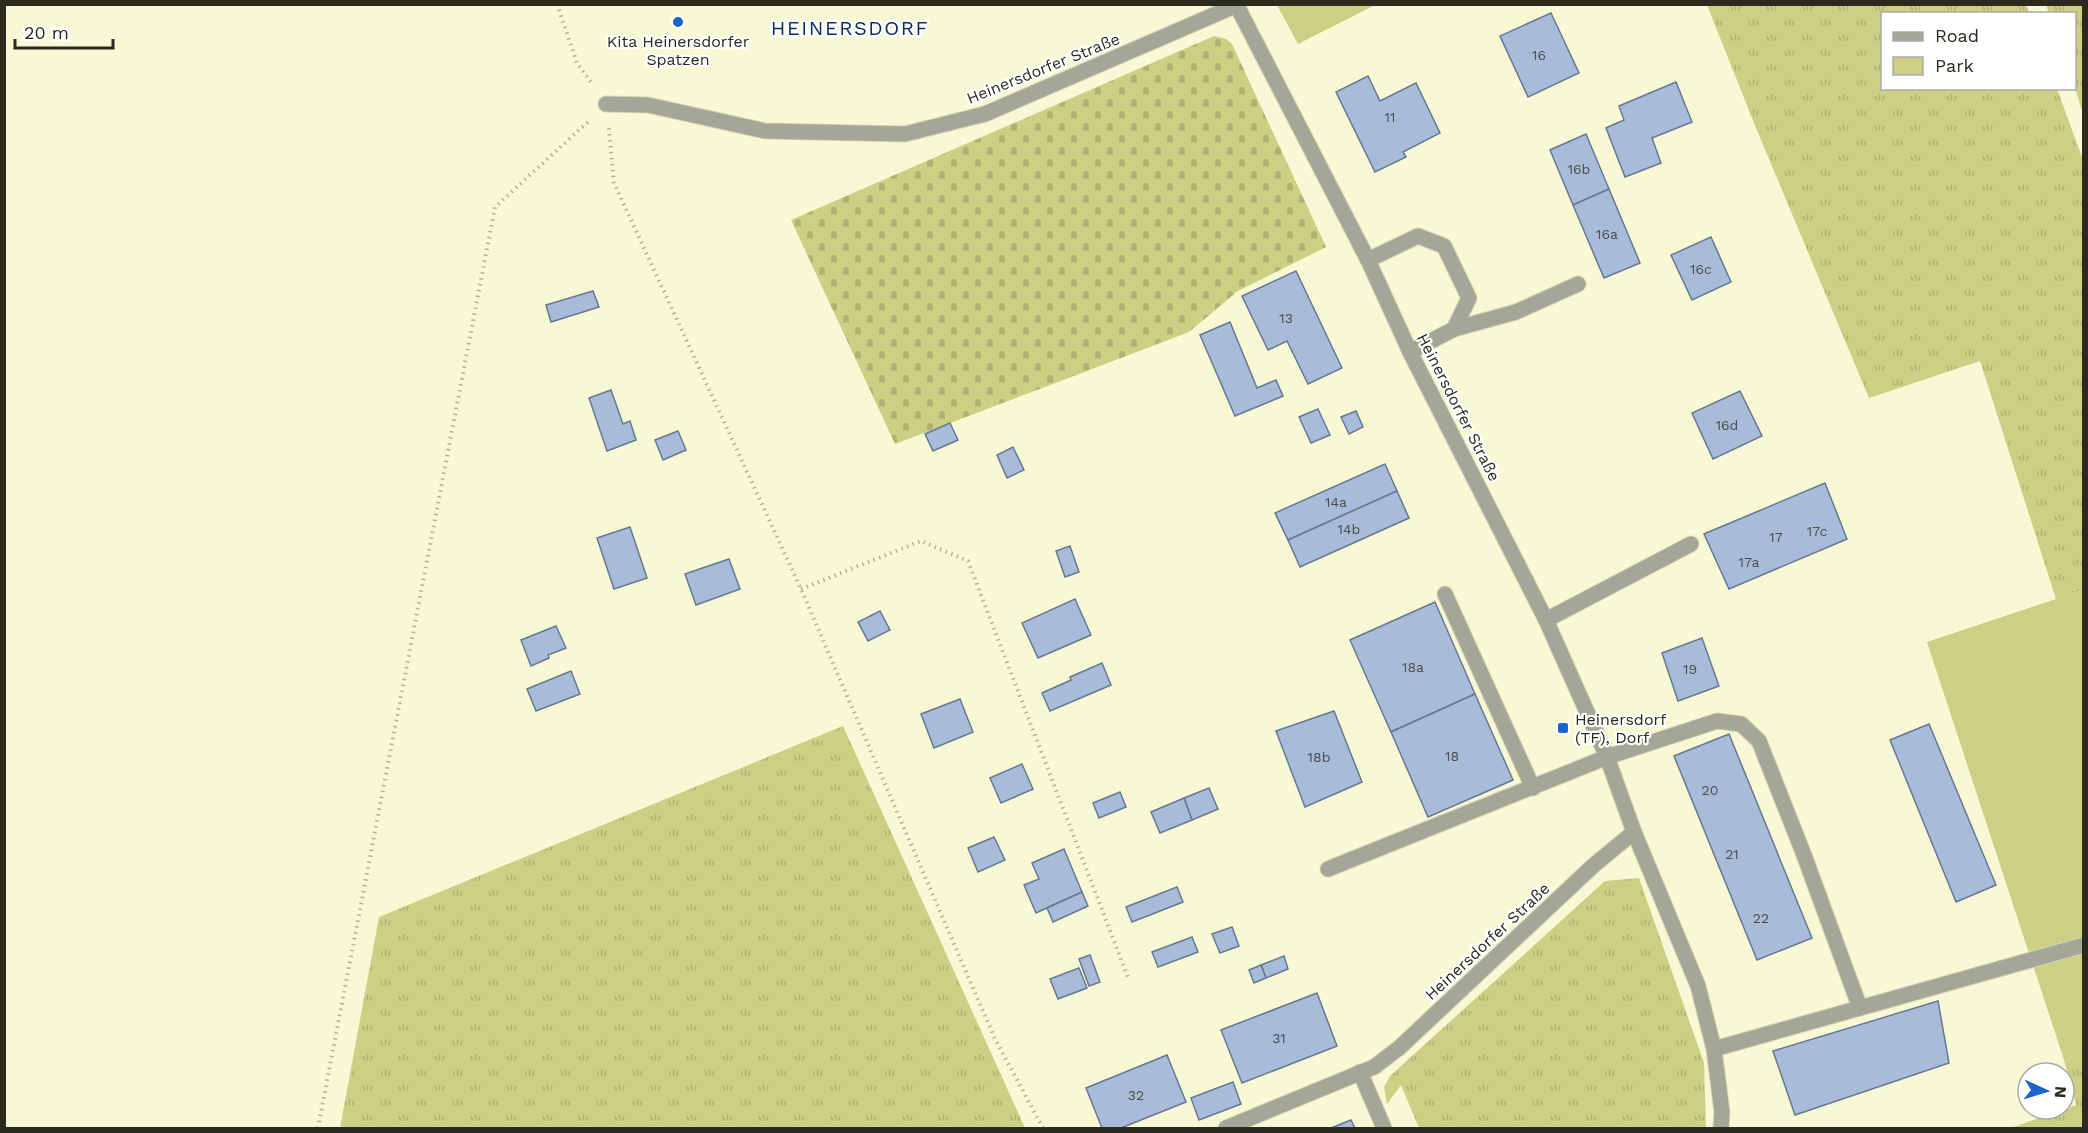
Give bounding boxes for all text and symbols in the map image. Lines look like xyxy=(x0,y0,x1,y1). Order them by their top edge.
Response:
scale bar xyxy=(15,12,112,50)
legend xyxy=(1881,12,2076,90)
marker: Kita Heinersdorfer Spatzen xyxy=(671,15,685,29)
district label: HEINERSDORF xyxy=(771,16,929,40)
text: 20 m xyxy=(24,22,69,43)
text: Road xyxy=(1935,25,1979,46)
street label: Heinersdorfer Straße xyxy=(964,29,1122,108)
place label: Kita Heinersdorfer Spatzen xyxy=(607,32,750,69)
house number: 16 xyxy=(1532,47,1546,63)
text: Park xyxy=(1935,55,1974,76)
house number: 11 xyxy=(1385,109,1395,125)
house number: 16b xyxy=(1568,161,1590,177)
house number: 16a xyxy=(1596,226,1618,242)
house number: 16c xyxy=(1690,261,1712,277)
house number: 13 xyxy=(1279,310,1293,326)
street label: Heinersdorfer Straße xyxy=(1413,330,1504,484)
house number: 16d xyxy=(1716,417,1738,433)
house number: 14a xyxy=(1325,494,1347,510)
house number: 14b xyxy=(1338,521,1360,537)
house number: 17c xyxy=(1807,523,1827,539)
house number: 17 xyxy=(1769,529,1783,545)
house number: 17a xyxy=(1739,554,1759,570)
house number: 18a xyxy=(1402,659,1424,675)
house number: 19 xyxy=(1683,661,1697,677)
place label: Heinersdorf (TF), Dorf xyxy=(1575,710,1667,747)
marker: Heinersdorf (TF), Dorf xyxy=(1556,721,1570,735)
house number: 18 xyxy=(1445,748,1459,764)
house number: 18b xyxy=(1308,749,1330,765)
house number: 20 xyxy=(1702,782,1718,798)
house number: 21 xyxy=(1725,846,1739,862)
street label: Heinersdorfer Straße xyxy=(1421,879,1554,1004)
house number: 22 xyxy=(1753,910,1769,926)
house number: 31 xyxy=(1272,1030,1286,1046)
north arrow xyxy=(2016,1061,2076,1121)
text: N xyxy=(2051,1085,2070,1099)
house number: 32 xyxy=(1128,1087,1144,1103)

